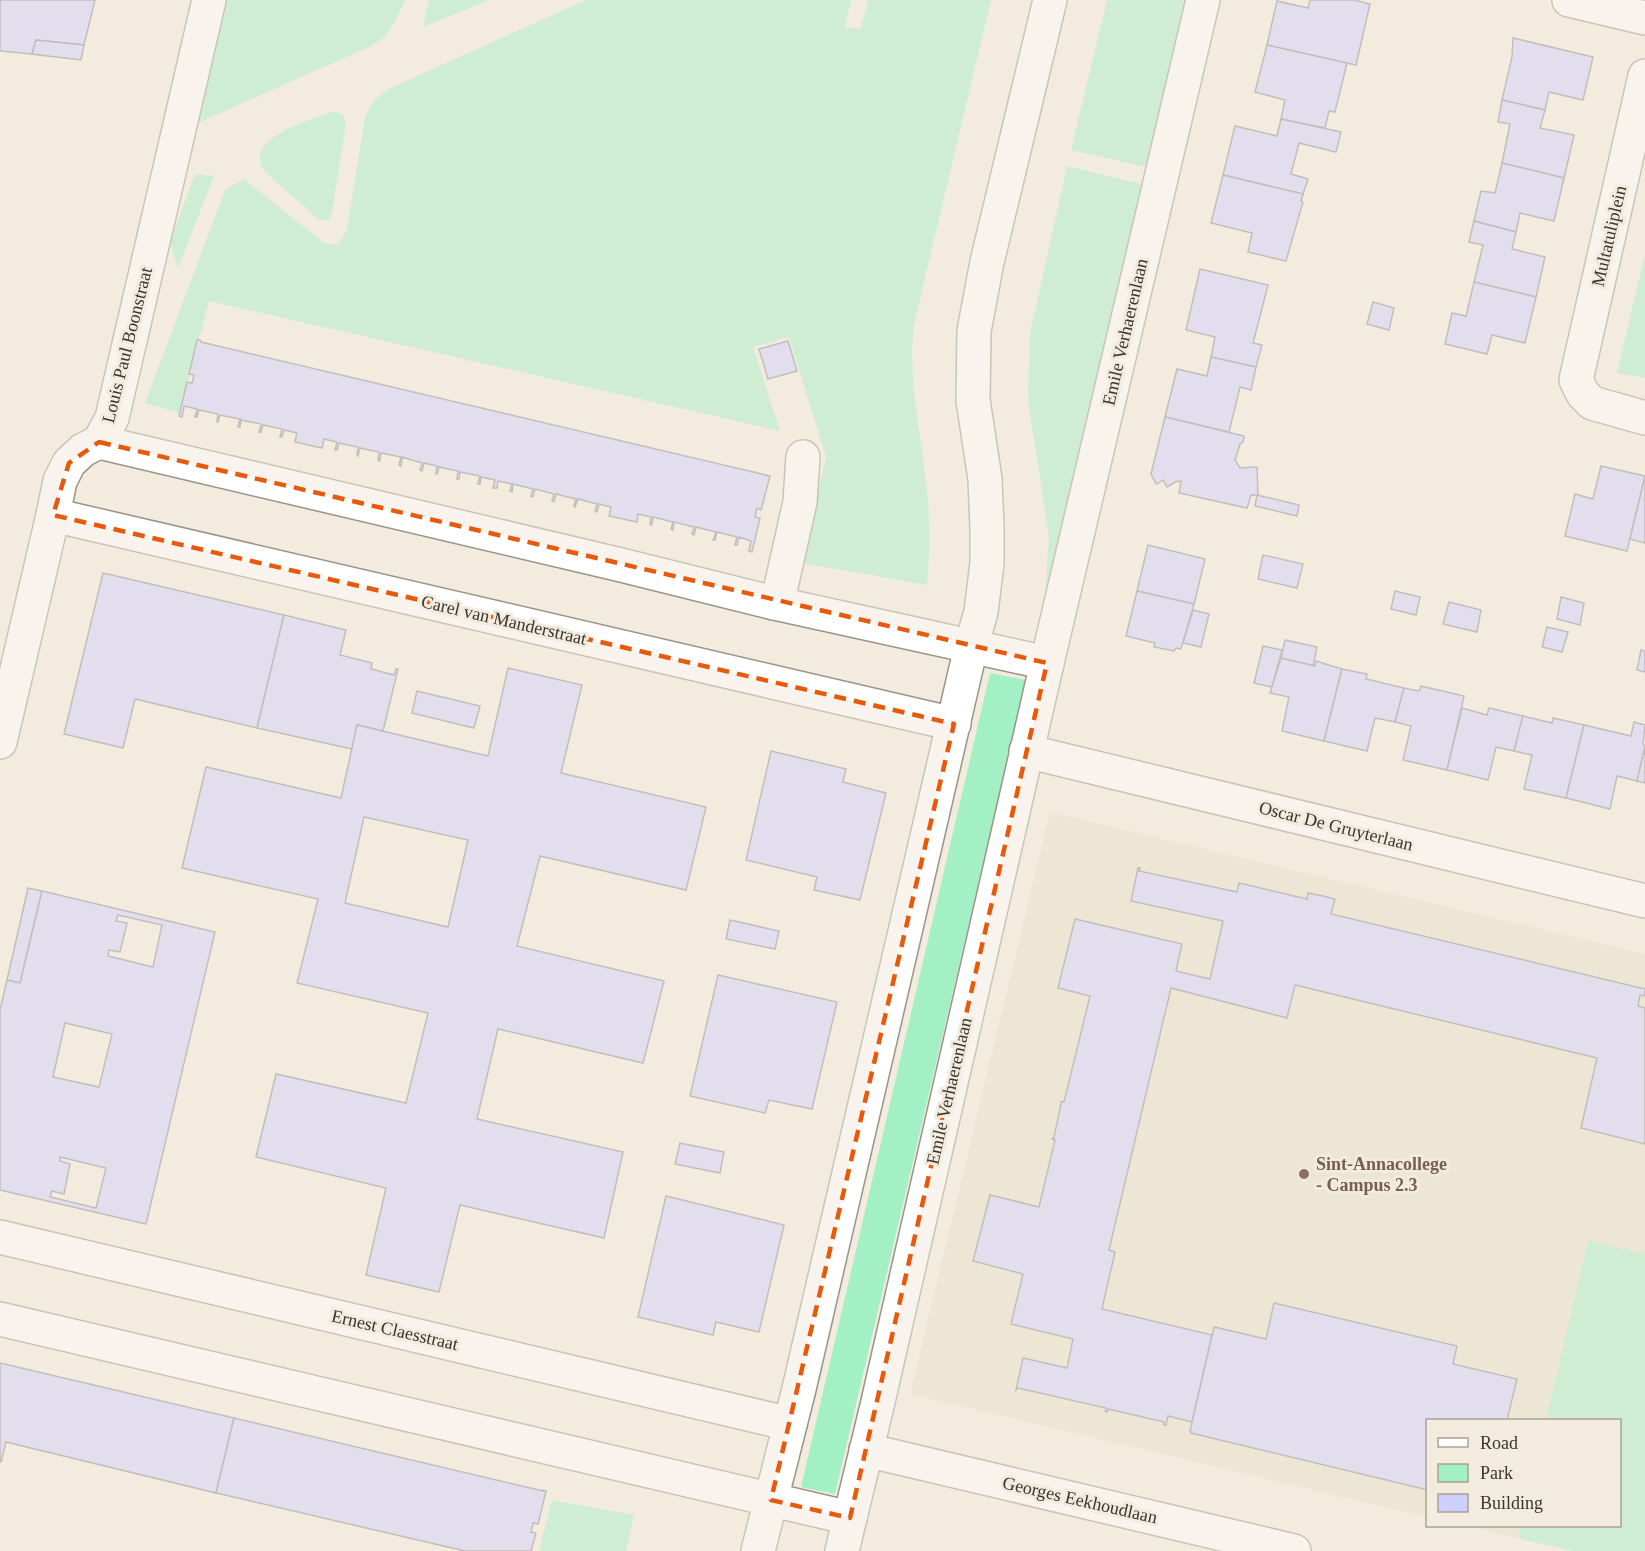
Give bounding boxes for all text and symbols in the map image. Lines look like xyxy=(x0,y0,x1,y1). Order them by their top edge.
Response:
street label: Multatuliplein xyxy=(1588,184,1630,288)
street label: Emile Verhaerenlaan xyxy=(1098,257,1152,407)
street label: Louis Paul Boonstraat xyxy=(98,265,156,425)
street label: Carel van Manderstraat xyxy=(419,591,589,649)
street label: Oscar De Gruyterlaan xyxy=(1257,797,1415,855)
street label: Emile Verhaerenlaan xyxy=(922,1016,976,1166)
place label: Sint-Annacollege - Campus 2.3 xyxy=(1316,1154,1447,1195)
marker: Sint-Annacollege - Campus 2.3 xyxy=(1297,1167,1311,1181)
street label: Ernest Claesstraat xyxy=(330,1306,460,1354)
legend xyxy=(1426,1419,1621,1527)
text: Road xyxy=(1480,1433,1518,1453)
text: Park xyxy=(1480,1463,1513,1483)
street label: Georges Eekhoudlaan xyxy=(1001,1472,1159,1528)
text: Building xyxy=(1480,1493,1543,1513)

